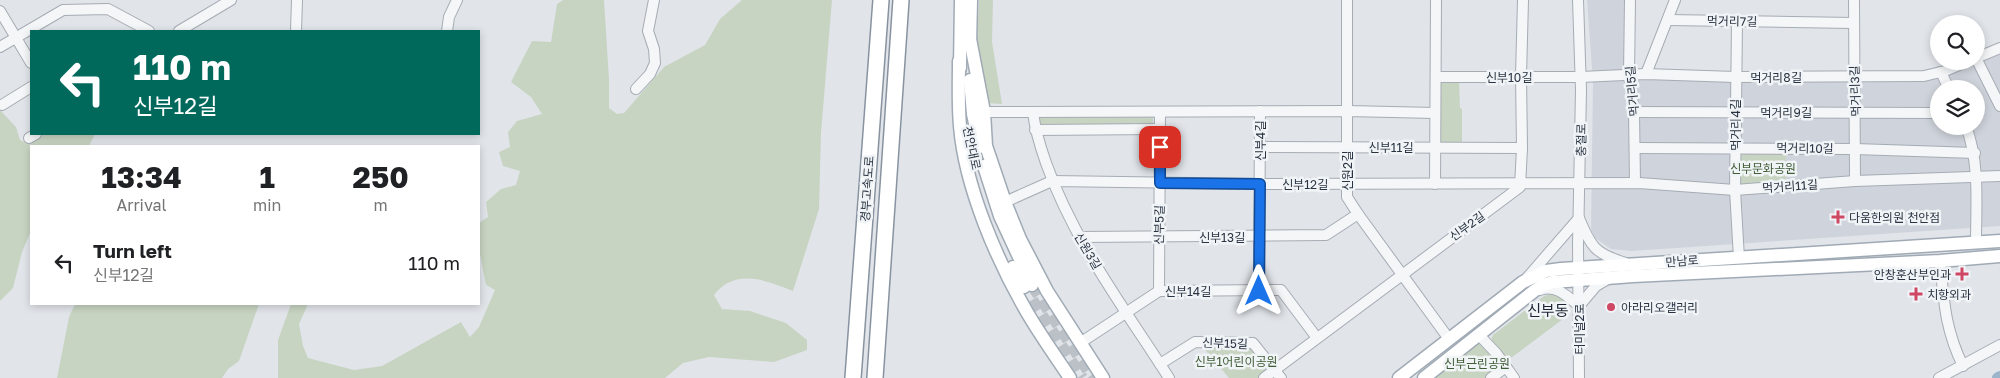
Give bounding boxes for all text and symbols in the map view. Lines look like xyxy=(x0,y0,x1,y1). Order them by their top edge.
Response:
street label: 먹거리7길 xyxy=(1707,13,1757,29)
map controls xyxy=(1930,15,1985,135)
button: search xyxy=(1930,15,1985,70)
text: 110 m xyxy=(133,46,231,88)
icon: left xyxy=(50,50,115,115)
street label: 먹거리5길 xyxy=(1622,65,1642,117)
street label: 먹거리3길 xyxy=(1847,65,1863,117)
street label: 신부10길 xyxy=(1486,70,1532,85)
street label: 먹거리8길 xyxy=(1750,70,1802,85)
button: layers xyxy=(1930,80,1985,135)
text: 신부12길 xyxy=(133,92,217,119)
street label: 먹거리4길 xyxy=(1728,99,1743,151)
street label: 먹거리9길 xyxy=(1760,105,1812,120)
street label: 신부4길 xyxy=(1253,121,1268,161)
street label: 충절로 xyxy=(1573,123,1589,157)
street label: 천안대로 xyxy=(960,125,984,171)
pin xyxy=(1139,126,1181,168)
icon: arrive xyxy=(1146,133,1174,161)
street label: 신부11길 xyxy=(1369,140,1413,155)
street label: 먹거리10길 xyxy=(1776,140,1834,156)
street label: 신원2길 xyxy=(1340,151,1355,191)
street label: 경부고속도로 xyxy=(857,155,877,223)
text: 13:34 xyxy=(101,159,182,195)
text: 1 xyxy=(259,159,275,195)
text: 250 xyxy=(353,159,409,195)
park label: 신부문화공원 xyxy=(1730,161,1796,176)
street label: 신부12길 xyxy=(1282,177,1328,192)
street label: 먹거리11길 xyxy=(1762,177,1818,195)
text: Arrival xyxy=(116,195,167,215)
text: min xyxy=(253,195,281,215)
text: m xyxy=(374,195,388,215)
street label: 신부5길 xyxy=(1151,205,1167,245)
street label: 신부2길 xyxy=(1446,208,1488,244)
marker: 다움한의원 천안점 xyxy=(1831,210,1845,224)
place label: 다움한의원 천안점 xyxy=(1849,210,1940,225)
street label: 신원3길 xyxy=(1071,230,1105,272)
street label: 신부13길 xyxy=(1199,230,1245,245)
text: Turn left xyxy=(93,239,172,262)
icon: left xyxy=(50,249,78,277)
text: 110 m xyxy=(408,251,460,274)
street label: 만남로 xyxy=(1665,252,1699,270)
position arrow xyxy=(1232,264,1284,316)
text: 신부12길 xyxy=(93,265,154,285)
place label: 안창훈산부인과 xyxy=(1874,267,1951,282)
marker: 안창훈산부인과 xyxy=(1955,267,1969,281)
street label: 신부14길 xyxy=(1165,284,1211,299)
marker: 치항외과 xyxy=(1909,287,1923,301)
place label: 치항외과 xyxy=(1927,287,1971,302)
place label: 아라리오갤러리 xyxy=(1621,300,1698,315)
district label: 신부동 xyxy=(1527,301,1569,319)
marker: 아라리오갤러리 xyxy=(1605,301,1617,313)
street label: 터미널2로 xyxy=(1572,303,1587,355)
street label: 신부15길 xyxy=(1202,335,1248,351)
park label: 신부1어린이공원 xyxy=(1194,354,1278,369)
park label: 신부근린공원 xyxy=(1444,356,1510,371)

